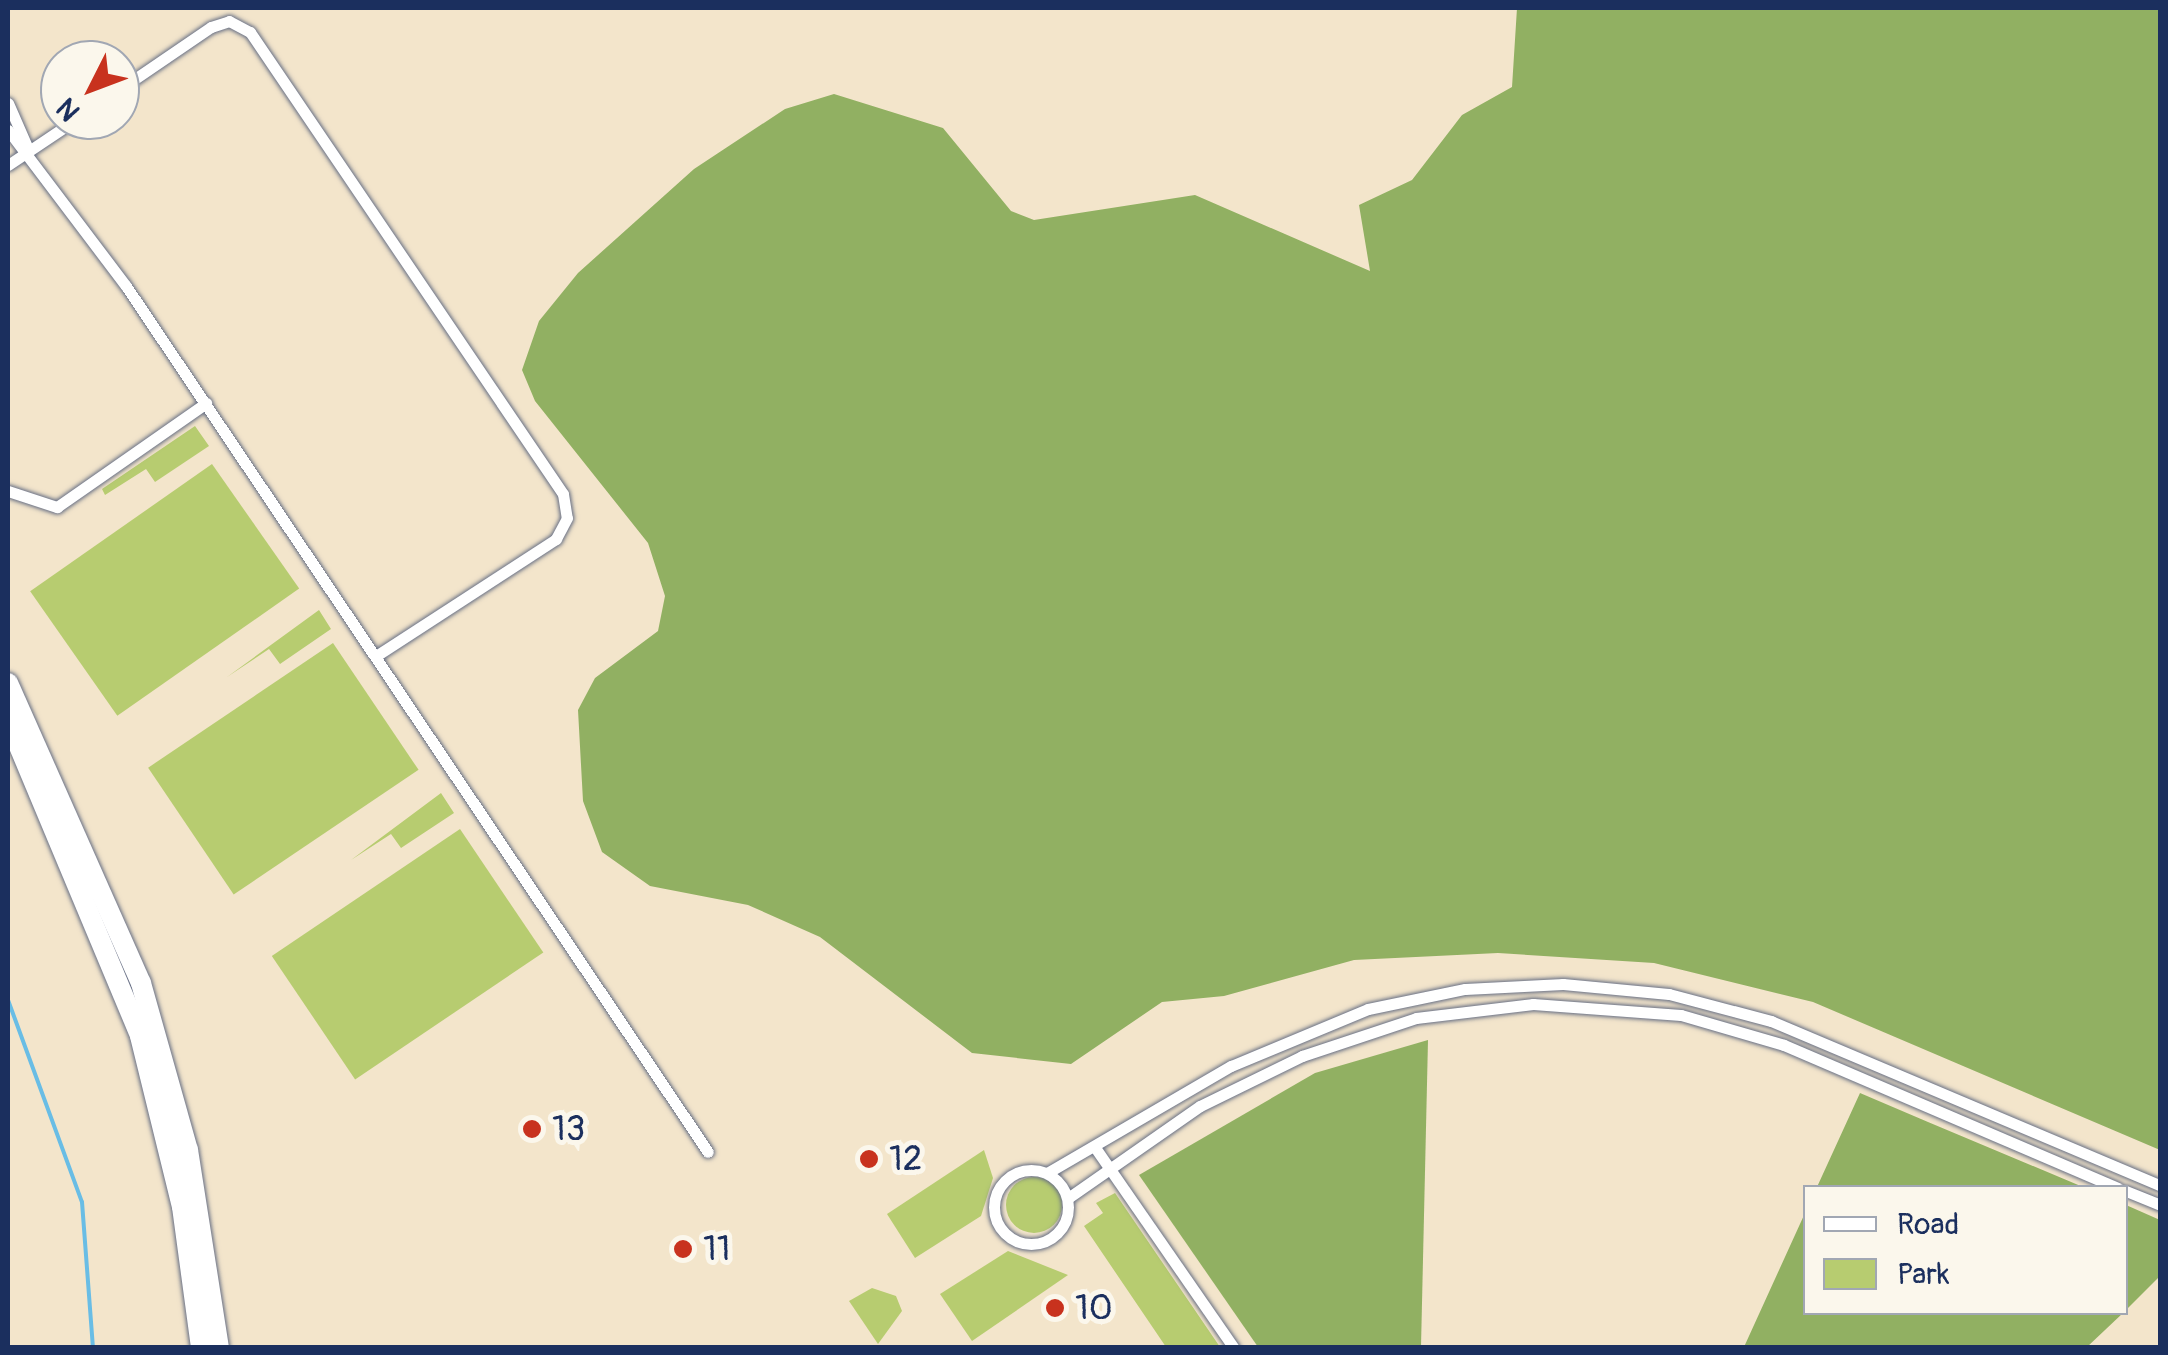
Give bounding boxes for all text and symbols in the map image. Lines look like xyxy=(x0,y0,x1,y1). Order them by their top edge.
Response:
north arrow xyxy=(40,40,140,140)
text: N xyxy=(49,90,88,128)
place label: 13 xyxy=(552,1108,585,1150)
marker: 13 xyxy=(521,1118,543,1140)
place label: 12 xyxy=(889,1138,922,1180)
marker: 12 xyxy=(858,1148,880,1170)
legend xyxy=(1803,1185,2128,1315)
text: Road xyxy=(1897,1206,1959,1243)
place label: 11 xyxy=(703,1228,730,1270)
marker: 11 xyxy=(672,1238,694,1260)
text: Park xyxy=(1897,1256,1950,1293)
place label: 10 xyxy=(1075,1287,1113,1329)
marker: 10 xyxy=(1044,1297,1066,1319)

